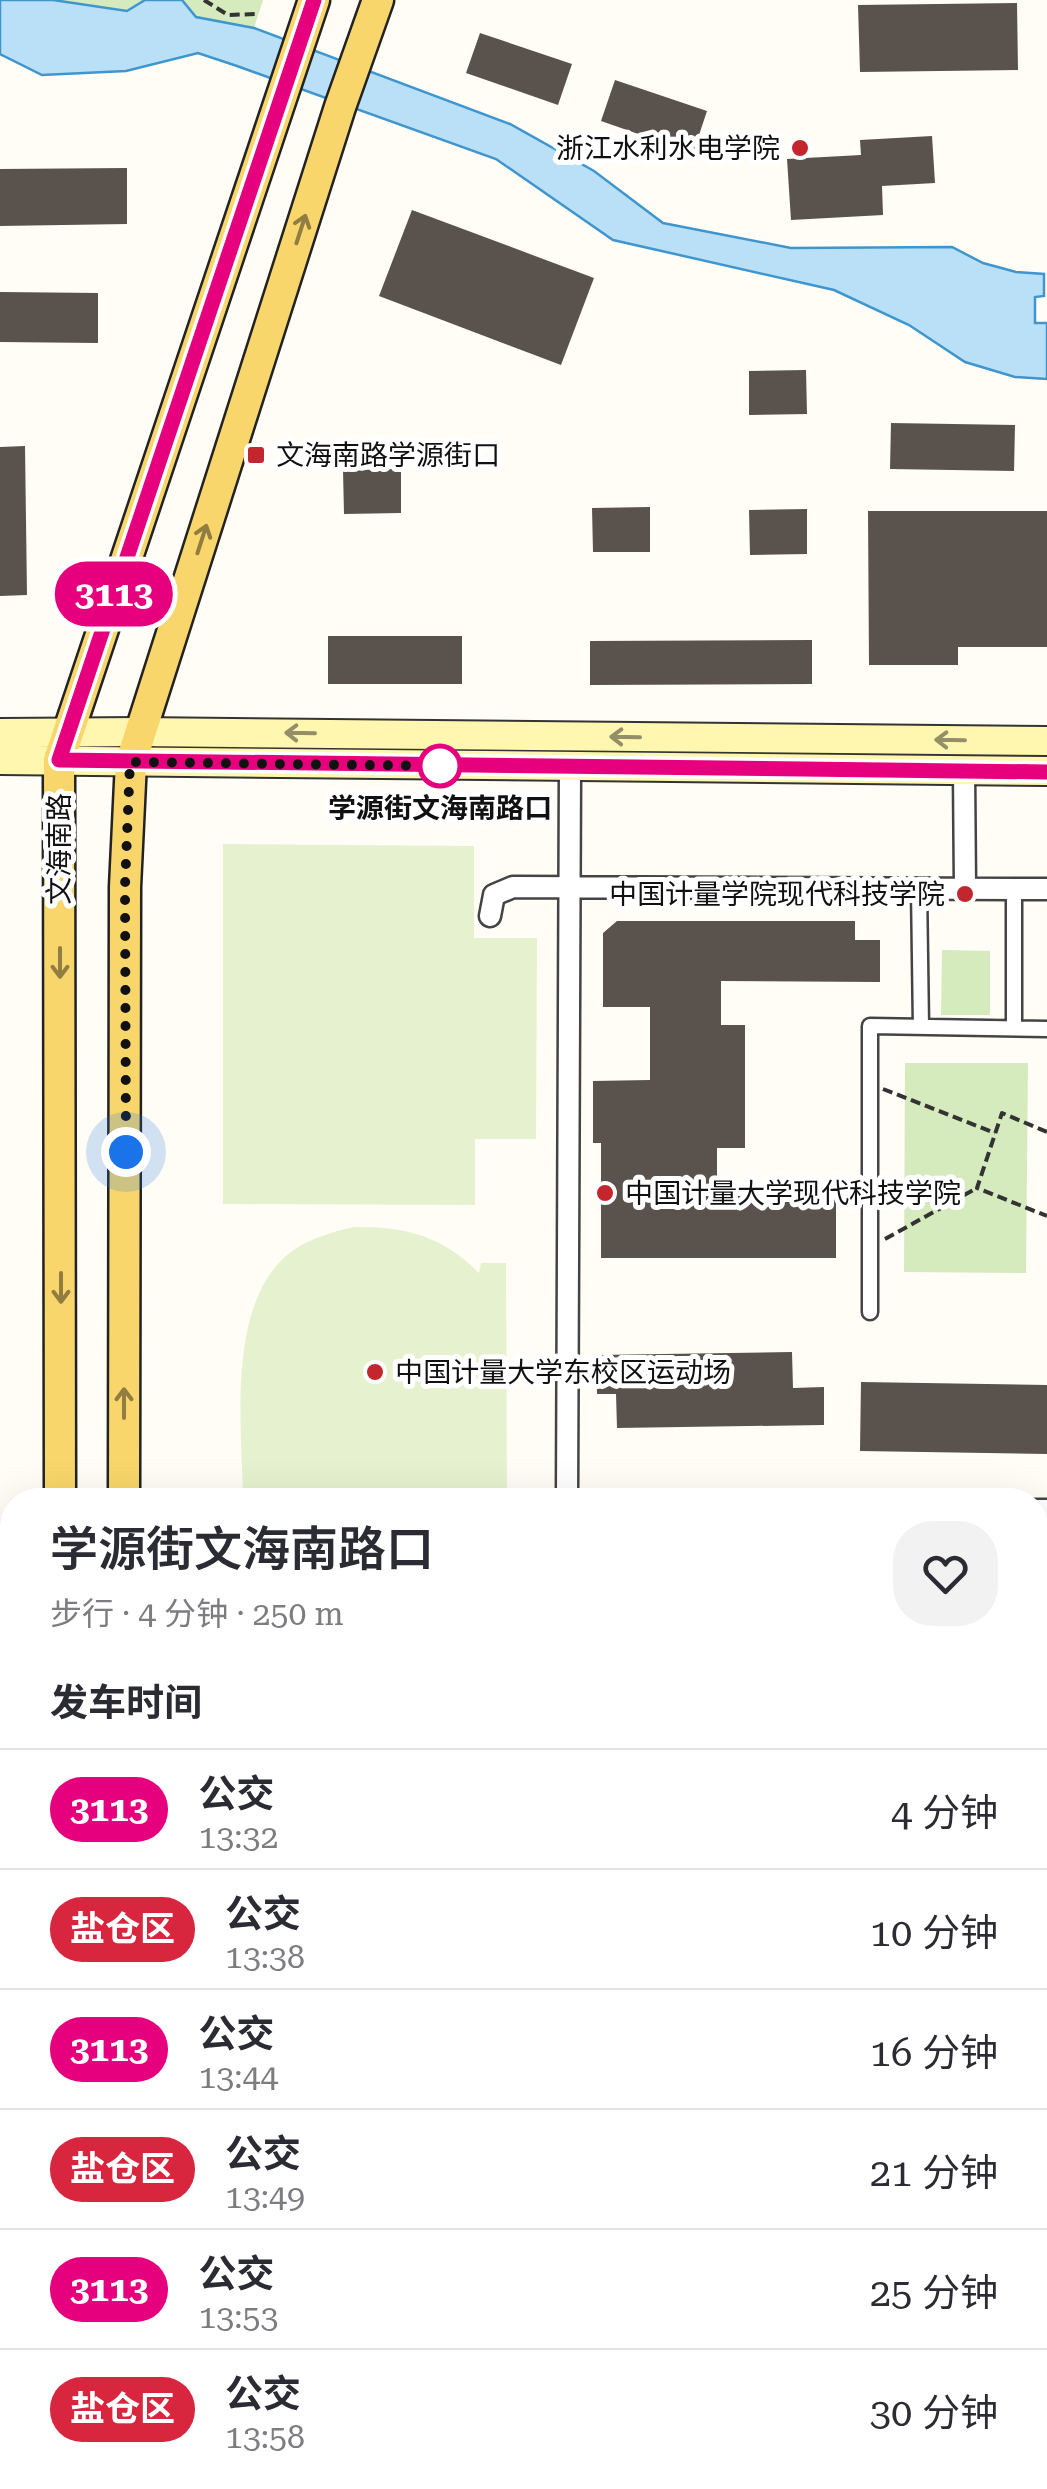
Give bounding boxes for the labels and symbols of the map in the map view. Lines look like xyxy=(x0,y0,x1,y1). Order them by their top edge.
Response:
place label: 浙江水利水电学院 xyxy=(556,132,780,165)
marker: 浙江水利水电学院 xyxy=(789,137,811,159)
one-way arrow xyxy=(293,214,311,246)
place label: 文海南路学源街口 xyxy=(276,439,500,472)
marker: 文海南路学源街口 xyxy=(245,444,267,466)
one-way arrow xyxy=(194,524,212,555)
line badge: 3113 xyxy=(44,562,184,626)
one-way arrow xyxy=(284,724,316,743)
one-way arrow xyxy=(609,727,641,746)
one-way arrow xyxy=(934,730,966,750)
marker: 学源街文海南路口 xyxy=(419,745,461,787)
place label: 学源街文海南路口 xyxy=(328,792,552,825)
street label: 文海南路 xyxy=(43,793,76,905)
place label: 中国计量学院现代科技学院 xyxy=(609,878,945,911)
marker: 中国计量学院现代科技学院 xyxy=(954,883,976,905)
one-way arrow xyxy=(50,946,70,978)
your location xyxy=(101,1127,151,1177)
place label: 中国计量大学现代科技学院 xyxy=(625,1177,961,1210)
marker: 中国计量大学现代科技学院 xyxy=(594,1182,616,1204)
one-way arrow xyxy=(51,1271,70,1303)
place label: 中国计量大学东校区运动场 xyxy=(395,1356,731,1389)
marker: 中国计量大学东校区运动场 xyxy=(364,1361,386,1383)
one-way arrow xyxy=(115,1387,134,1419)

